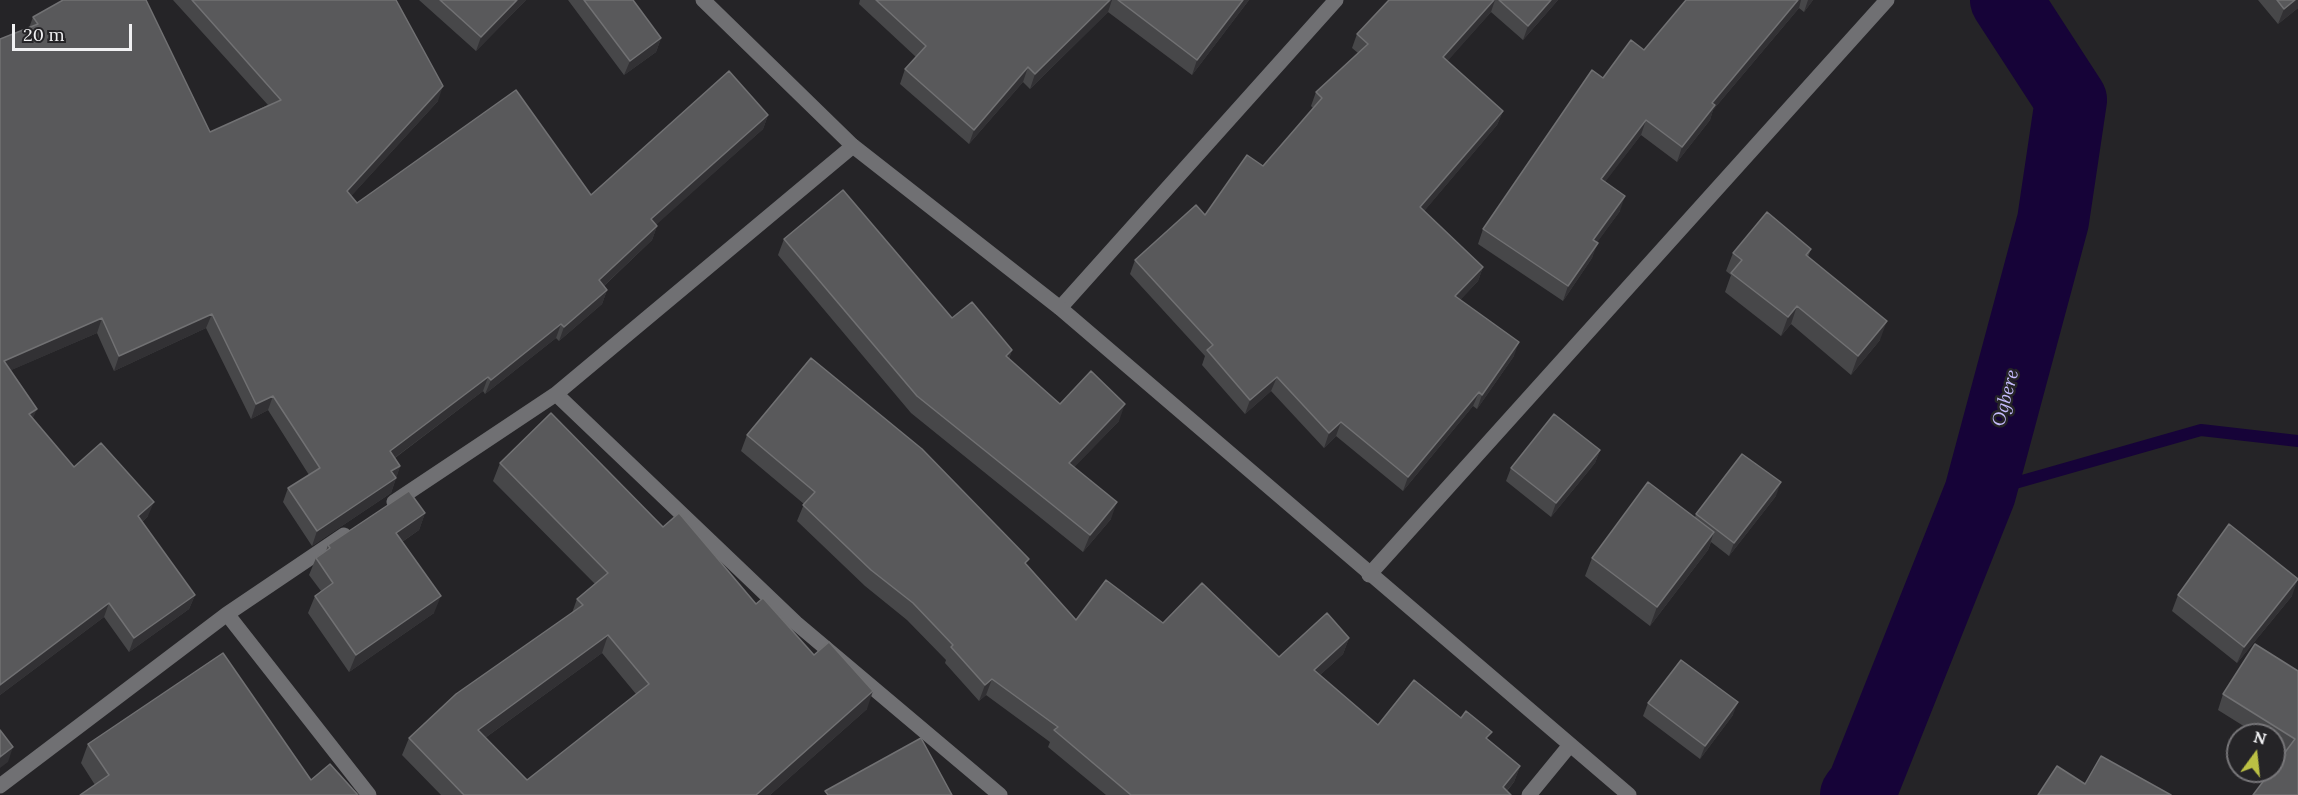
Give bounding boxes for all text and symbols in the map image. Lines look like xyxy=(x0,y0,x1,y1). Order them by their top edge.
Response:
scale bar xyxy=(15,12,135,50)
text: 20 m xyxy=(23,23,65,46)
water label: Ogbere xyxy=(1988,367,2024,429)
north arrow xyxy=(2226,723,2286,783)
text: N xyxy=(2252,726,2269,749)

